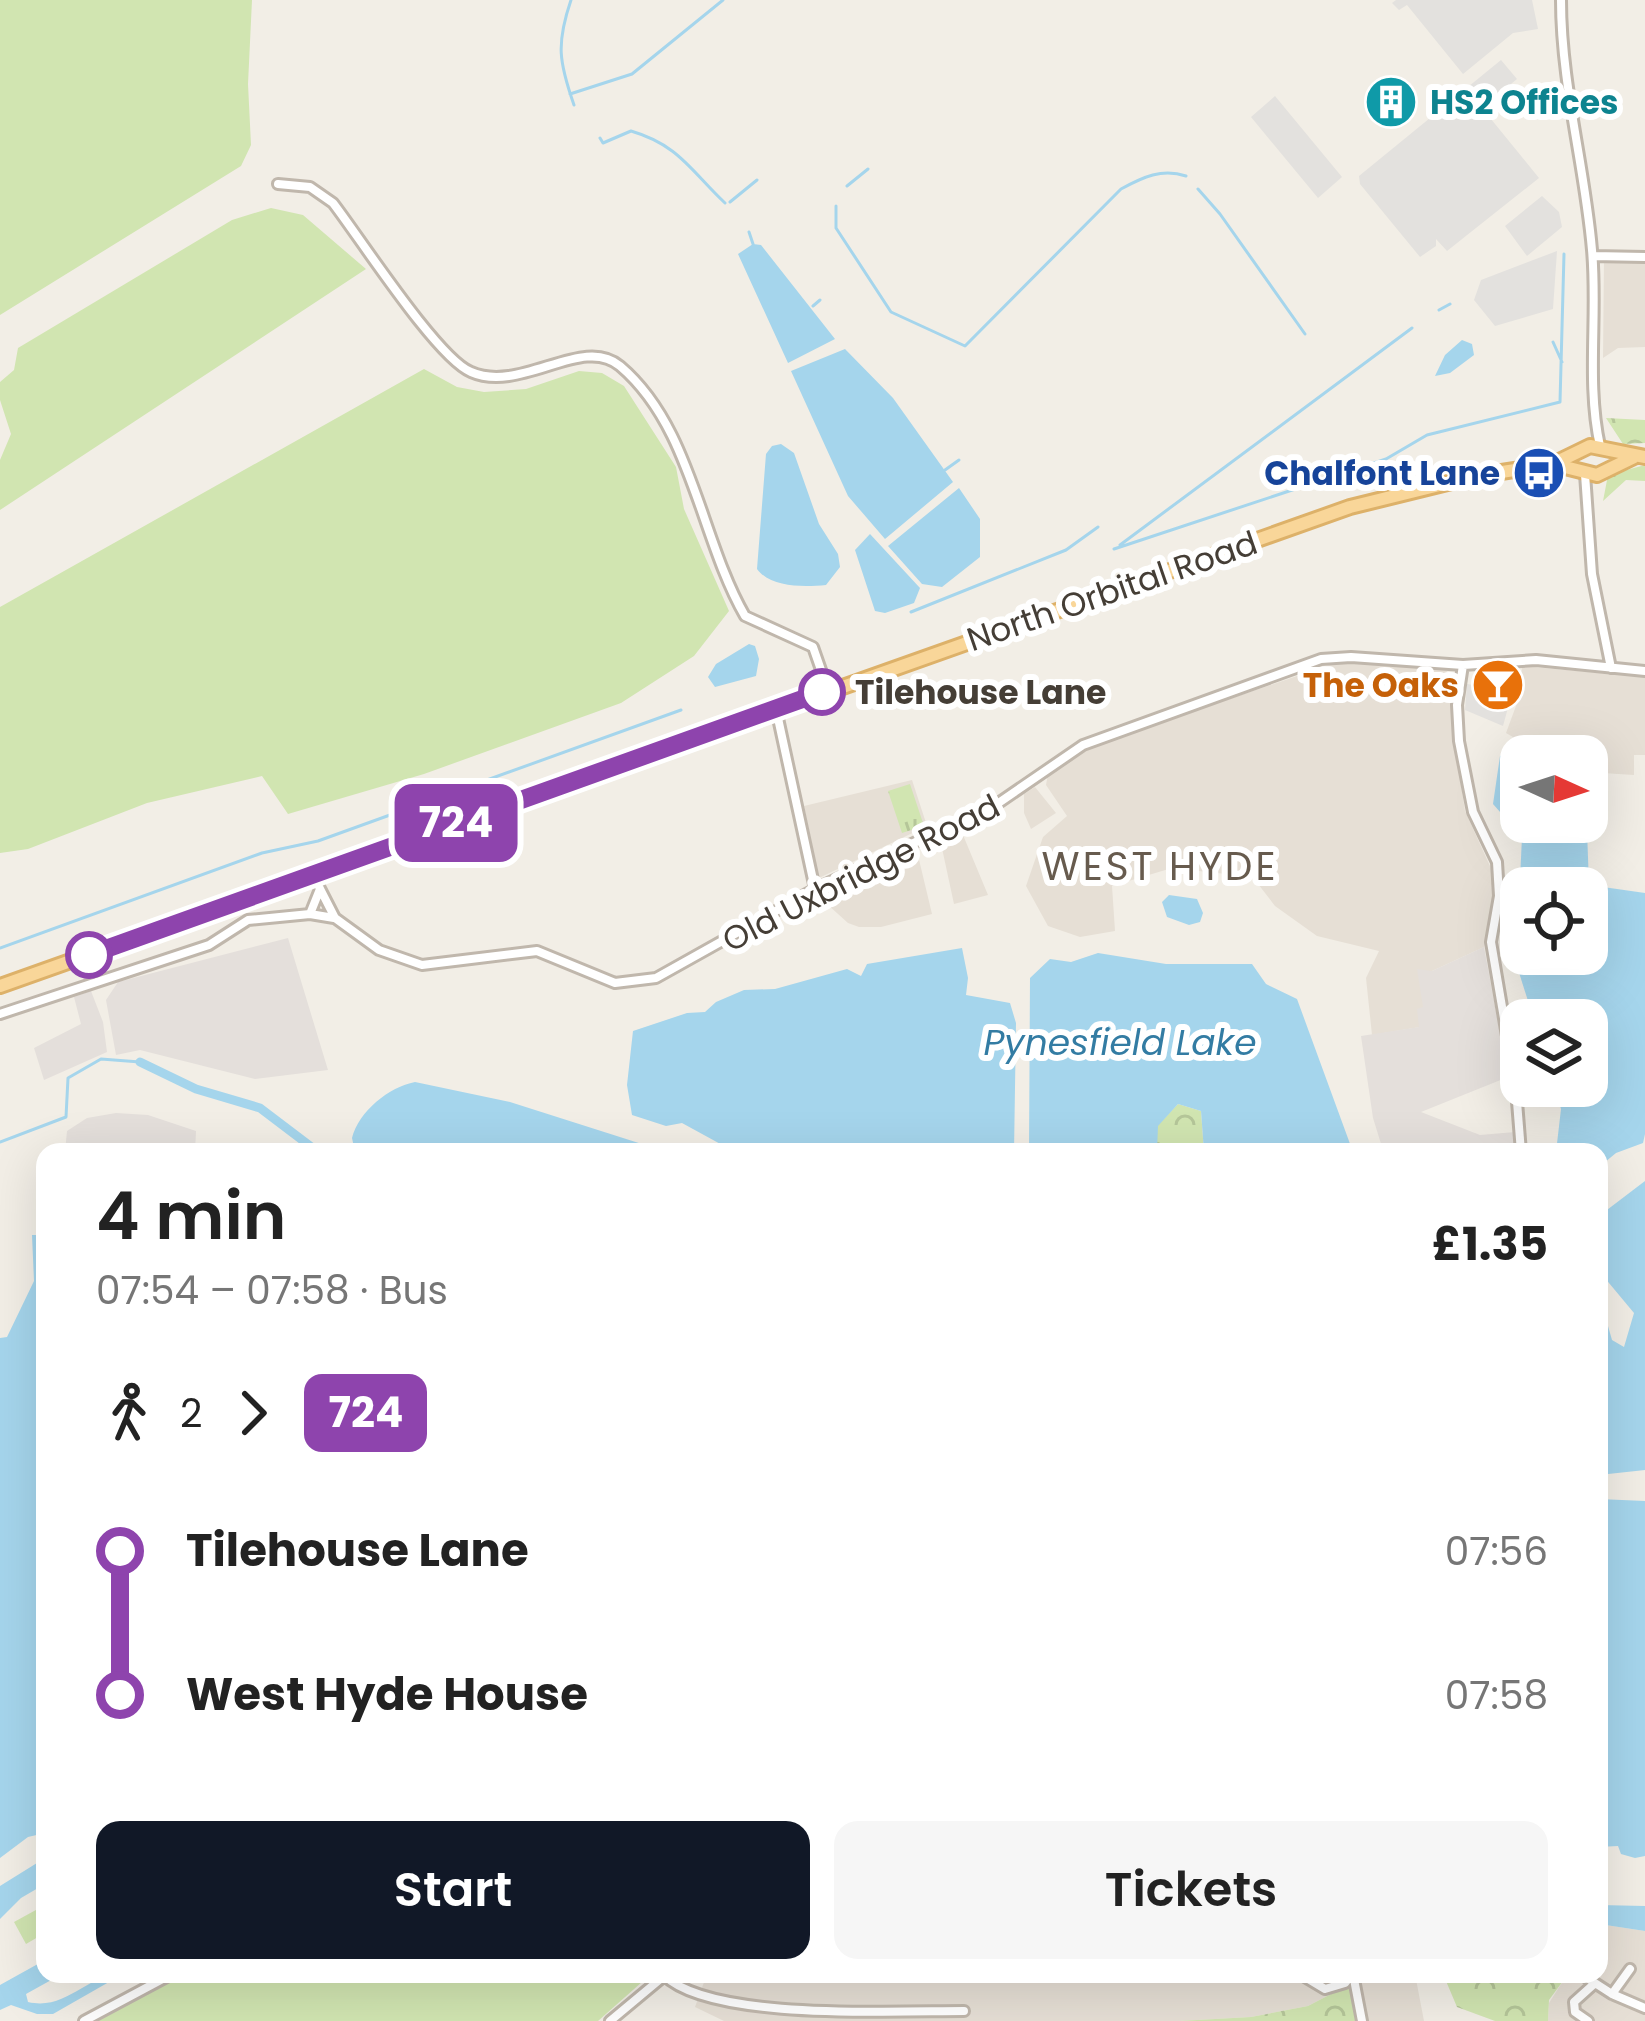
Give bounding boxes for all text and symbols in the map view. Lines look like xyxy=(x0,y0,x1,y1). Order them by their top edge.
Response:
building icon: HS2 Offices xyxy=(1363,74,1419,130)
place label: HS2 Offices xyxy=(1430,79,1618,126)
bus stop icon: Chalfont Lane xyxy=(1511,445,1567,501)
place label: Chalfont Lane xyxy=(1264,450,1500,497)
street label: North Orbital Road xyxy=(960,519,1264,663)
bar icon: The Oaks xyxy=(1470,657,1526,713)
place label: The Oaks xyxy=(1303,662,1459,709)
place label: Tilehouse Lane xyxy=(855,669,1106,716)
marker: Tilehouse Lane xyxy=(800,670,844,714)
north arrow xyxy=(1500,735,1608,843)
map controls xyxy=(1500,735,1608,1107)
street label: Old Uxbridge Road xyxy=(714,783,1008,963)
line badge: 724 xyxy=(387,784,525,862)
text: 724 xyxy=(419,793,493,852)
district label: WEST HYDE xyxy=(1042,839,1278,894)
button: locate xyxy=(1500,867,1608,975)
unlabelled marker xyxy=(67,933,111,977)
button: layers xyxy=(1500,999,1608,1107)
water label: Pynesfield Lake xyxy=(984,1017,1256,1068)
text: 4 min xyxy=(96,1170,286,1262)
text: £1.35 xyxy=(1432,1213,1548,1276)
text: 07:54 – 07:58 · Bus xyxy=(96,1263,448,1318)
icon: walk xyxy=(96,1380,162,1446)
icon: forward xyxy=(220,1380,286,1446)
text: 724 xyxy=(328,1383,403,1442)
text: 2 xyxy=(180,1386,202,1441)
text: Tilehouse Lane xyxy=(186,1519,529,1582)
text: 07:56 xyxy=(1445,1524,1548,1579)
text: West Hyde House xyxy=(186,1663,588,1726)
text: 07:58 xyxy=(1445,1668,1548,1723)
button: Start xyxy=(96,1821,810,1959)
button: Tickets xyxy=(834,1821,1548,1959)

